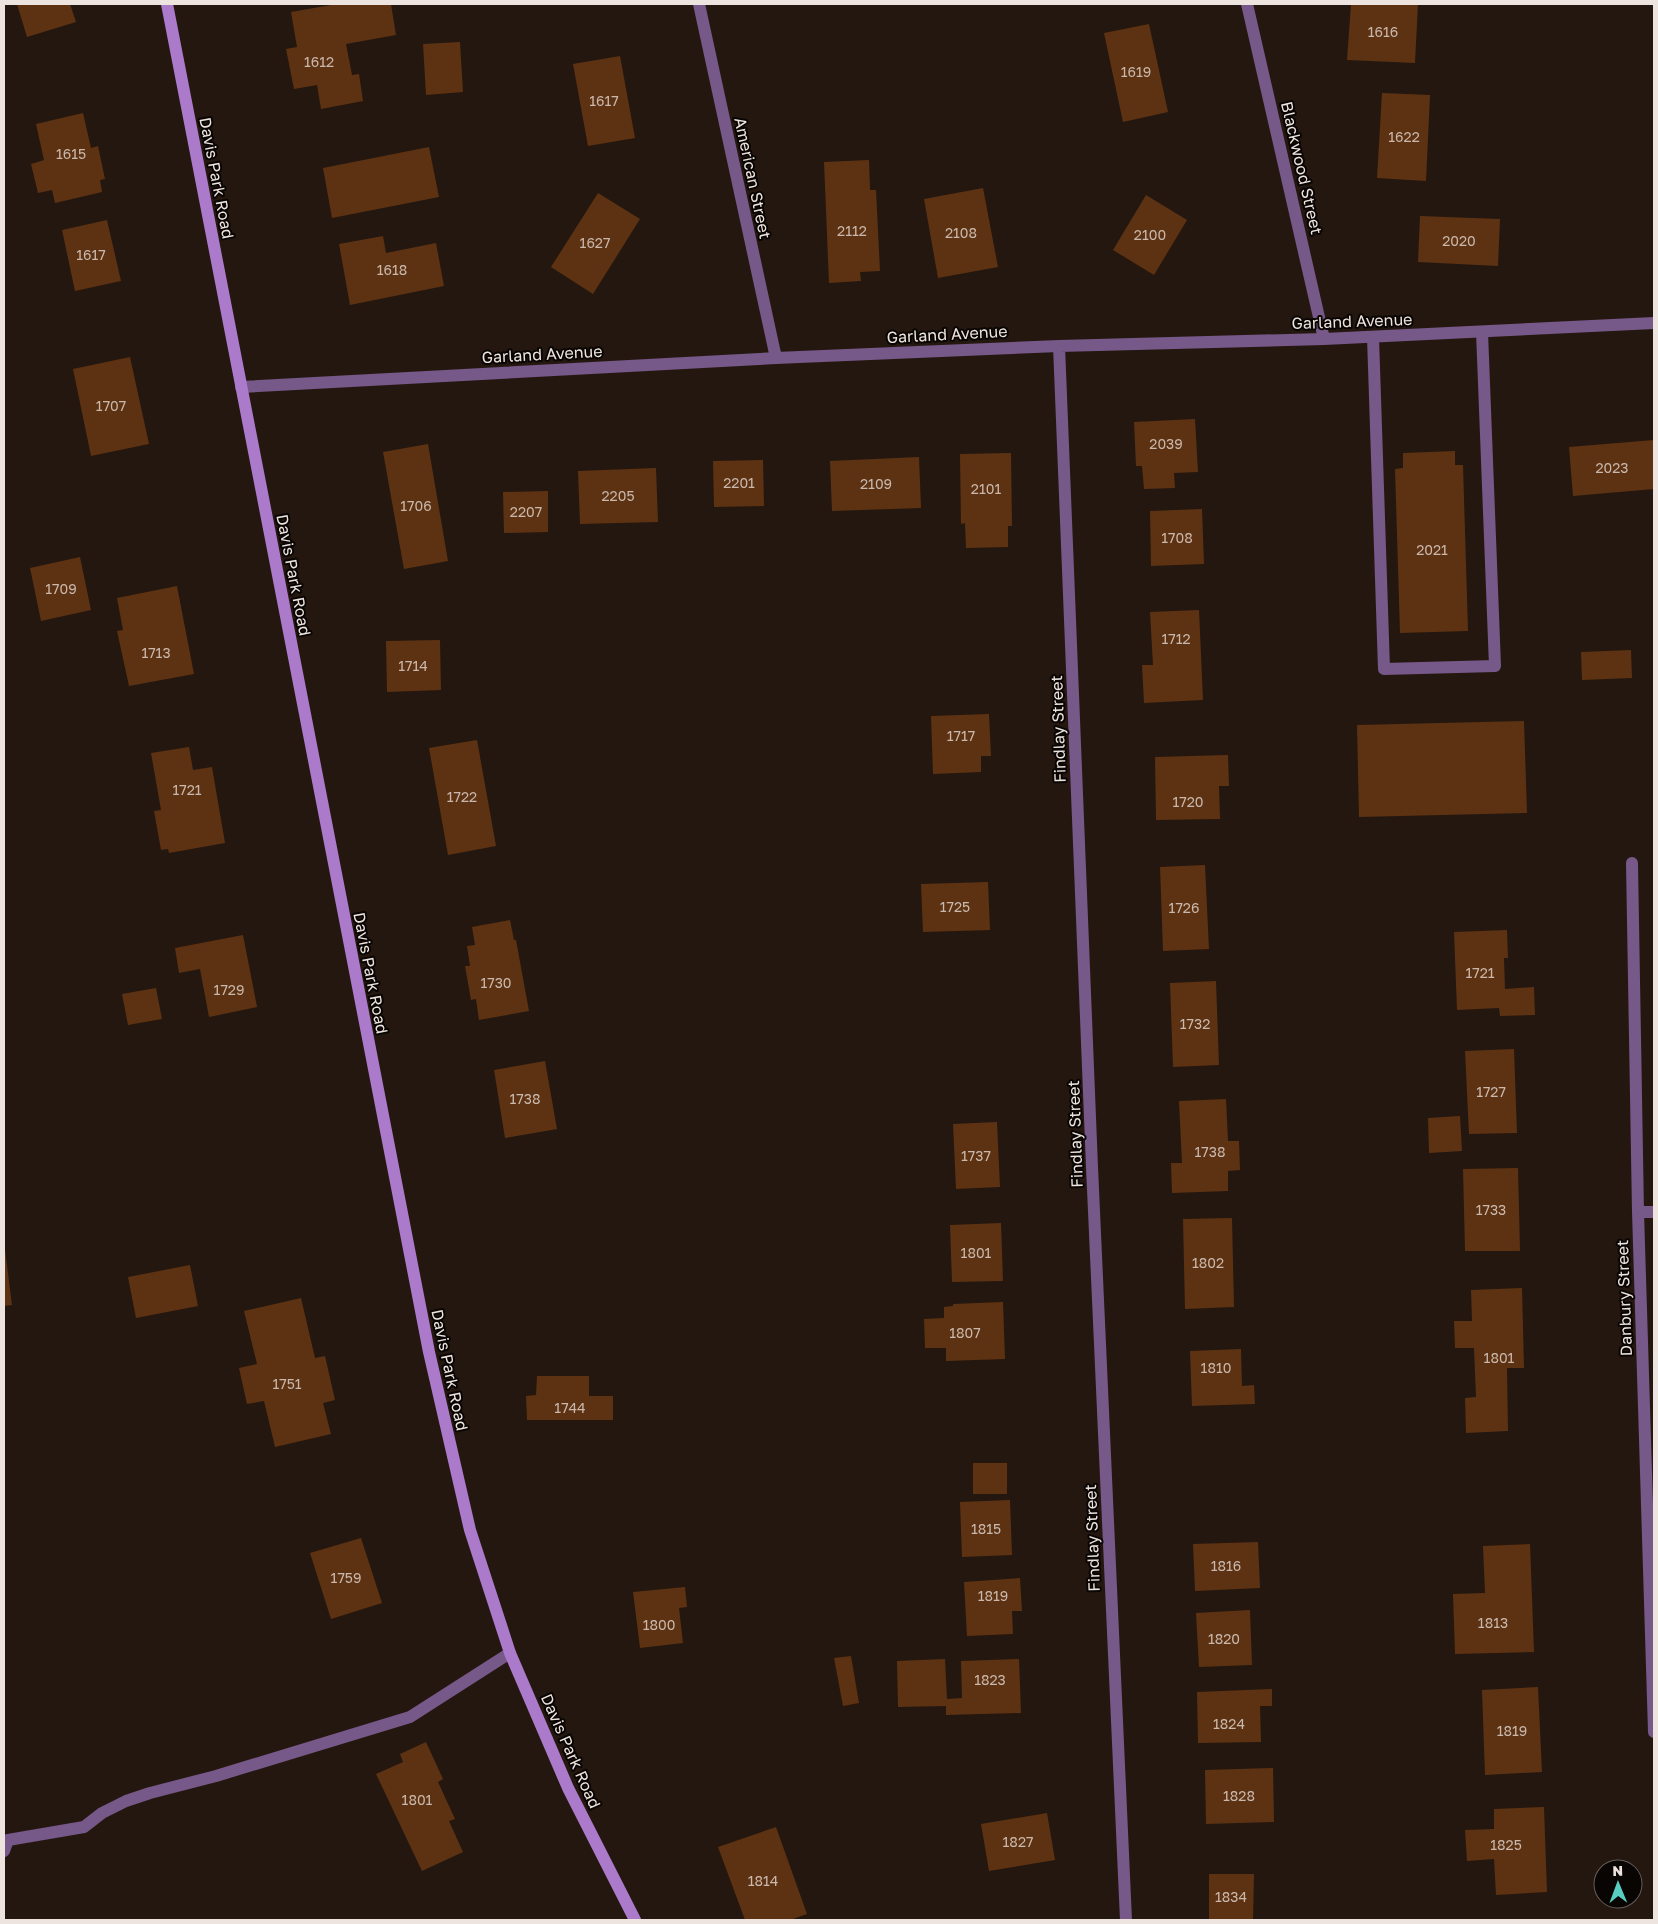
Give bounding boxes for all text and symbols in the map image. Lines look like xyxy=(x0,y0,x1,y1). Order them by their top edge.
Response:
house number: 1616 xyxy=(1368,23,1398,40)
house number: 1612 xyxy=(304,53,334,70)
house number: 1619 xyxy=(1121,63,1151,80)
house number: 1617 xyxy=(589,92,619,109)
street label: Blackwood Street xyxy=(1277,99,1327,237)
street label: Davis Park Road xyxy=(195,115,239,241)
street label: American Street xyxy=(730,115,776,241)
house number: 1622 xyxy=(1388,128,1420,145)
house number: 1615 xyxy=(56,145,86,162)
house number: 2112 xyxy=(837,222,867,239)
house number: 2108 xyxy=(945,224,977,241)
house number: 2100 xyxy=(1134,226,1166,243)
house number: 2020 xyxy=(1442,232,1476,249)
house number: 1627 xyxy=(580,234,610,251)
house number: 1617 xyxy=(76,246,106,263)
house number: 1618 xyxy=(377,261,407,278)
street label: Garland Avenue xyxy=(1291,309,1413,333)
street label: Garland Avenue xyxy=(886,321,1008,347)
street label: Garland Avenue xyxy=(481,341,603,367)
house number: 1707 xyxy=(96,397,126,414)
house number: 2039 xyxy=(1149,435,1183,452)
house number: 2023 xyxy=(1595,459,1629,476)
house number: 2201 xyxy=(723,474,755,491)
house number: 2109 xyxy=(860,475,892,492)
house number: 2101 xyxy=(971,480,1001,497)
house number: 2205 xyxy=(601,487,635,504)
house number: 1706 xyxy=(400,497,432,514)
house number: 2207 xyxy=(510,503,542,520)
street label: Davis Park Road xyxy=(272,512,316,638)
house number: 1708 xyxy=(1161,529,1193,546)
house number: 2021 xyxy=(1416,541,1448,558)
house number: 1709 xyxy=(45,580,77,597)
house number: 1712 xyxy=(1161,630,1191,647)
house number: 1713 xyxy=(141,644,171,661)
house number: 1714 xyxy=(398,657,428,674)
street label: Findlay Street xyxy=(1046,675,1070,783)
house number: 1717 xyxy=(947,727,975,744)
house number: 1721 xyxy=(172,781,202,798)
house number: 1722 xyxy=(447,788,477,805)
house number: 1720 xyxy=(1172,793,1204,810)
house number: 1725 xyxy=(940,898,970,915)
house number: 1726 xyxy=(1169,899,1199,916)
street label: Davis Park Road xyxy=(349,910,393,1036)
house number: 1721 xyxy=(1465,964,1495,981)
house number: 1730 xyxy=(480,974,512,991)
house number: 1729 xyxy=(214,981,244,998)
house number: 1732 xyxy=(1180,1015,1210,1032)
street label: Findlay Street xyxy=(1063,1080,1087,1188)
house number: 1727 xyxy=(1476,1083,1506,1100)
house number: 1738 xyxy=(510,1090,540,1107)
house number: 1738 xyxy=(1195,1143,1225,1160)
house number: 1737 xyxy=(961,1147,991,1164)
house number: 1733 xyxy=(1476,1201,1506,1218)
street label: Danbury Street xyxy=(1612,1239,1636,1357)
house number: 1801 xyxy=(961,1244,992,1261)
house number: 1802 xyxy=(1192,1254,1224,1271)
street label: Davis Park Road xyxy=(427,1308,473,1432)
house number: 1807 xyxy=(949,1324,981,1341)
house number: 1801 xyxy=(1484,1349,1515,1366)
house number: 1810 xyxy=(1201,1359,1231,1376)
house number: 1751 xyxy=(272,1375,302,1392)
house number: 1744 xyxy=(554,1399,586,1416)
street label: Findlay Street xyxy=(1080,1484,1104,1592)
house number: 1815 xyxy=(971,1520,1001,1537)
house number: 1816 xyxy=(1211,1557,1241,1574)
house number: 1759 xyxy=(331,1569,361,1586)
house number: 1819 xyxy=(978,1587,1008,1604)
house number: 1813 xyxy=(1478,1614,1508,1631)
house number: 1800 xyxy=(643,1616,675,1633)
house number: 1820 xyxy=(1208,1630,1240,1647)
house number: 1823 xyxy=(974,1671,1006,1688)
street label: Davis Park Road xyxy=(537,1691,605,1811)
house number: 1824 xyxy=(1213,1715,1245,1732)
house number: 1819 xyxy=(1497,1722,1527,1739)
house number: 1828 xyxy=(1223,1787,1255,1804)
house number: 1801 xyxy=(402,1791,433,1808)
house number: 1827 xyxy=(1003,1833,1033,1850)
house number: 1825 xyxy=(1490,1836,1522,1853)
north arrow xyxy=(1593,1859,1643,1909)
text: N xyxy=(1612,1862,1623,1879)
house number: 1814 xyxy=(748,1872,778,1889)
house number: 1834 xyxy=(1215,1888,1247,1905)

